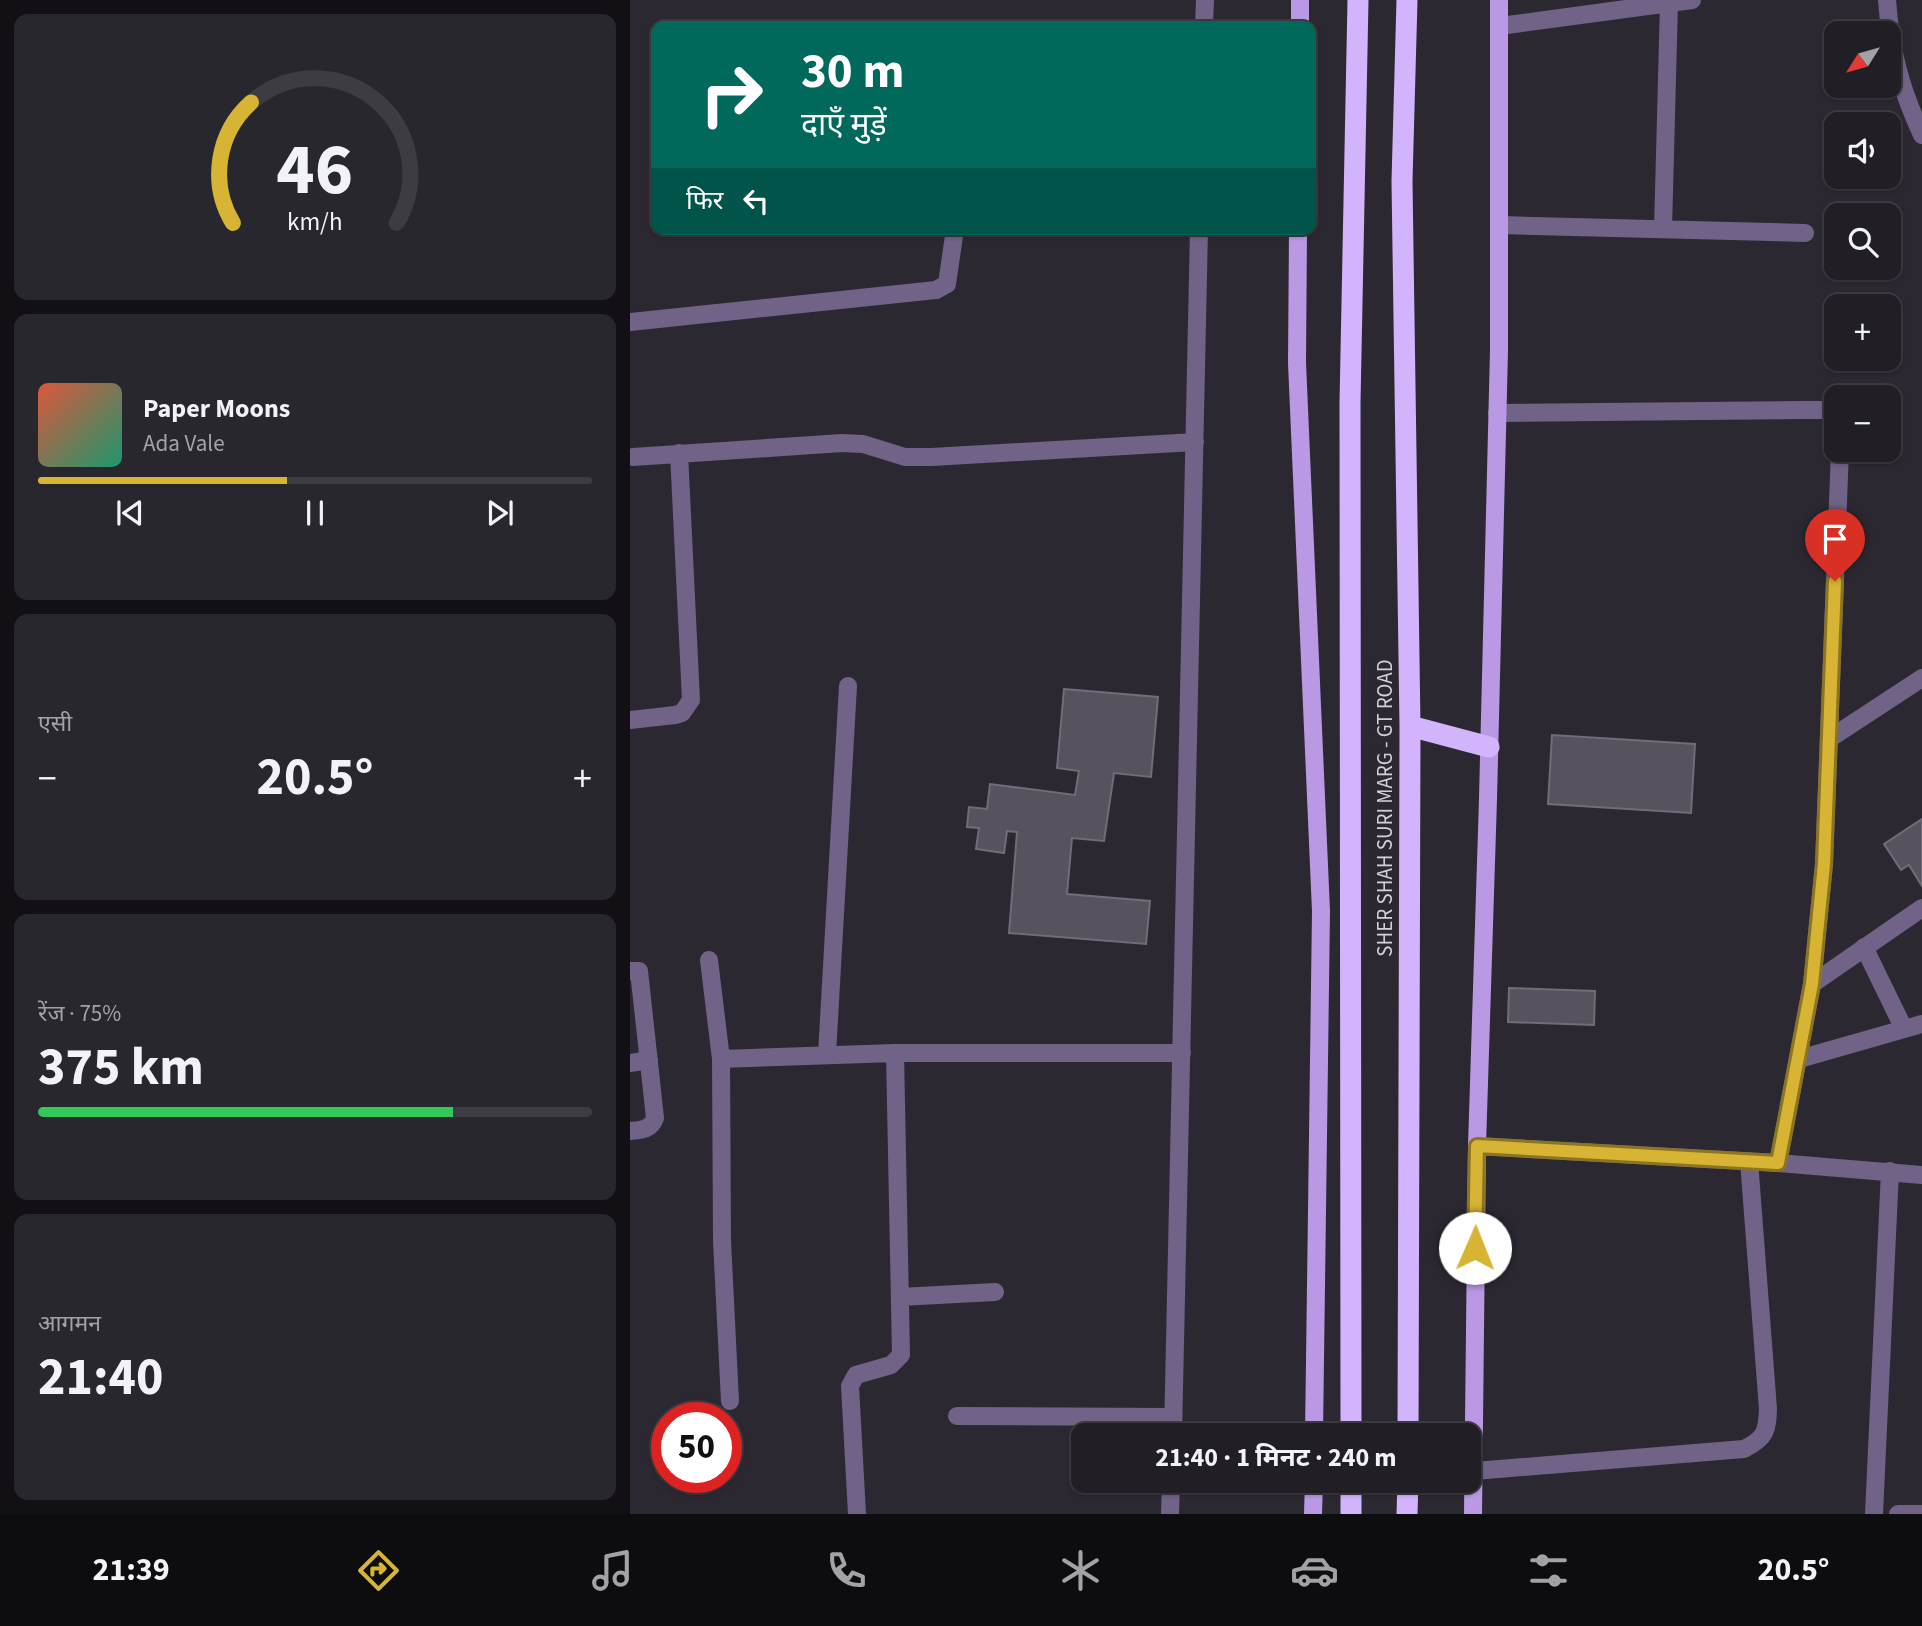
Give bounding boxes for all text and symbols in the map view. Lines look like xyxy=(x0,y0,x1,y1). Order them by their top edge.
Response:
north arrow xyxy=(1824,21,1900,98)
map controls xyxy=(1824,21,1901,462)
text: 30 m xyxy=(801,37,905,107)
icon: right xyxy=(686,49,777,140)
text: दाएँ मुड़ें xyxy=(801,102,887,148)
button: sound xyxy=(1824,112,1901,189)
text: 46 xyxy=(277,118,353,222)
text: फिर xyxy=(686,182,723,219)
icon: left xyxy=(737,182,775,220)
button: search xyxy=(1824,203,1901,280)
text: km/h xyxy=(287,204,343,240)
button: + xyxy=(1824,294,1901,371)
button: − xyxy=(1824,385,1901,462)
text: Paper Moons xyxy=(143,390,290,427)
text: Ada Vale xyxy=(143,427,225,460)
icon: previous xyxy=(111,494,149,532)
icon: pause xyxy=(296,494,334,532)
icon: next xyxy=(481,494,519,532)
pin xyxy=(1805,509,1865,581)
icon: arrive xyxy=(1816,520,1854,558)
street label: SHER SHAH SURI MARG - GT ROAD xyxy=(1370,659,1400,957)
text: एसी xyxy=(38,707,72,740)
text: 20.5° xyxy=(257,741,373,815)
text: − xyxy=(38,752,57,806)
text: + xyxy=(573,752,592,806)
text: रेंज · 75% xyxy=(38,997,121,1030)
text: 375 km xyxy=(38,1031,204,1105)
position arrow xyxy=(1438,1211,1512,1285)
text: आगमन xyxy=(38,1307,101,1340)
text: 21:40 xyxy=(38,1341,163,1415)
speed limit sign: 50 xyxy=(651,1402,742,1493)
text: 21:40 · 1 मिनट · 240 m xyxy=(1155,1439,1397,1476)
icon: directions xyxy=(354,1546,403,1595)
icon: music xyxy=(588,1546,637,1595)
icon: phone xyxy=(822,1546,871,1595)
icon: climate xyxy=(1056,1546,1105,1595)
icon: car xyxy=(1290,1546,1339,1595)
icon: filters xyxy=(1524,1546,1573,1595)
text: 21:39 xyxy=(92,1547,170,1593)
text: 20.5° xyxy=(1758,1547,1829,1593)

